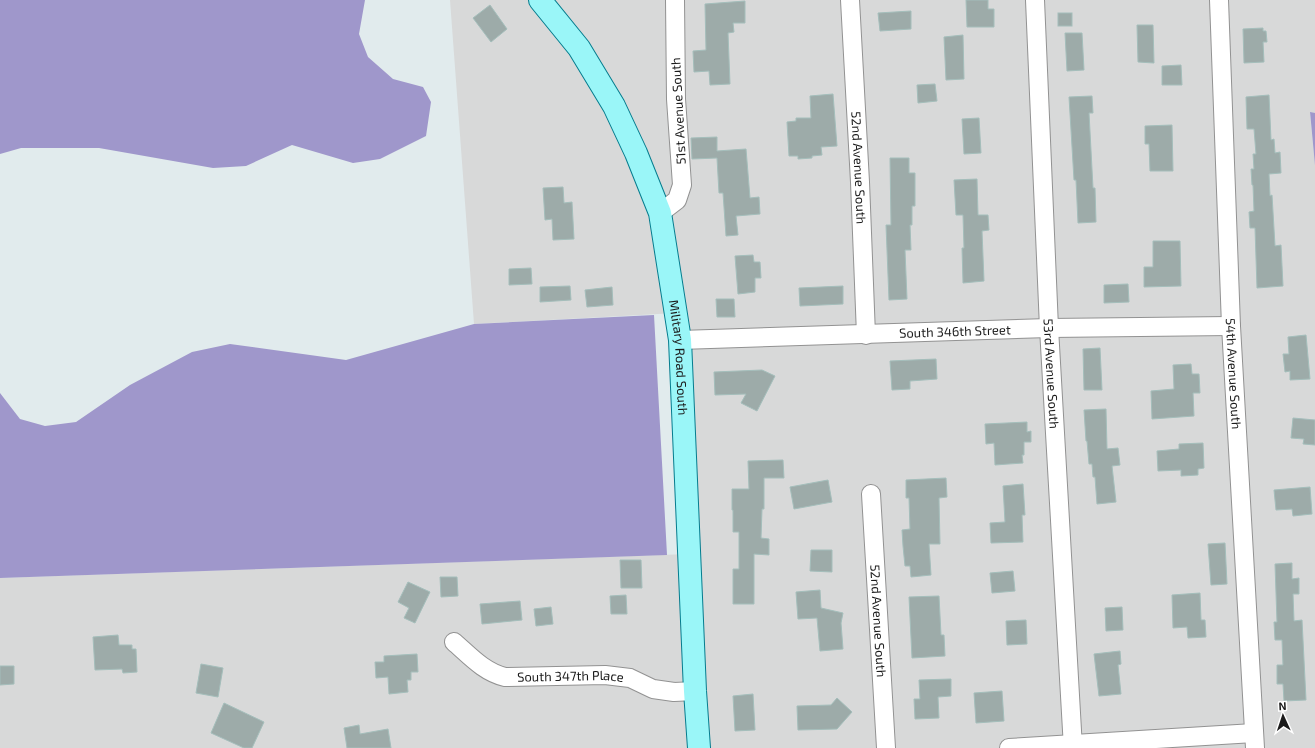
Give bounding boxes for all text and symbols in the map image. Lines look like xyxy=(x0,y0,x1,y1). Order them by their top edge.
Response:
street label: 51st Avenue South xyxy=(667,57,689,165)
street label: 52nd Avenue South xyxy=(848,111,870,225)
street label: Military Road South xyxy=(666,299,691,416)
street label: 53rd Avenue South xyxy=(1041,318,1063,429)
street label: 54th Avenue South xyxy=(1223,318,1245,430)
street label: South 346th Street xyxy=(899,321,1011,341)
street label: 52nd Avenue South xyxy=(867,564,890,678)
street label: South 347th Place xyxy=(517,667,625,685)
north arrow xyxy=(1263,696,1303,736)
text: N xyxy=(1278,699,1287,712)

